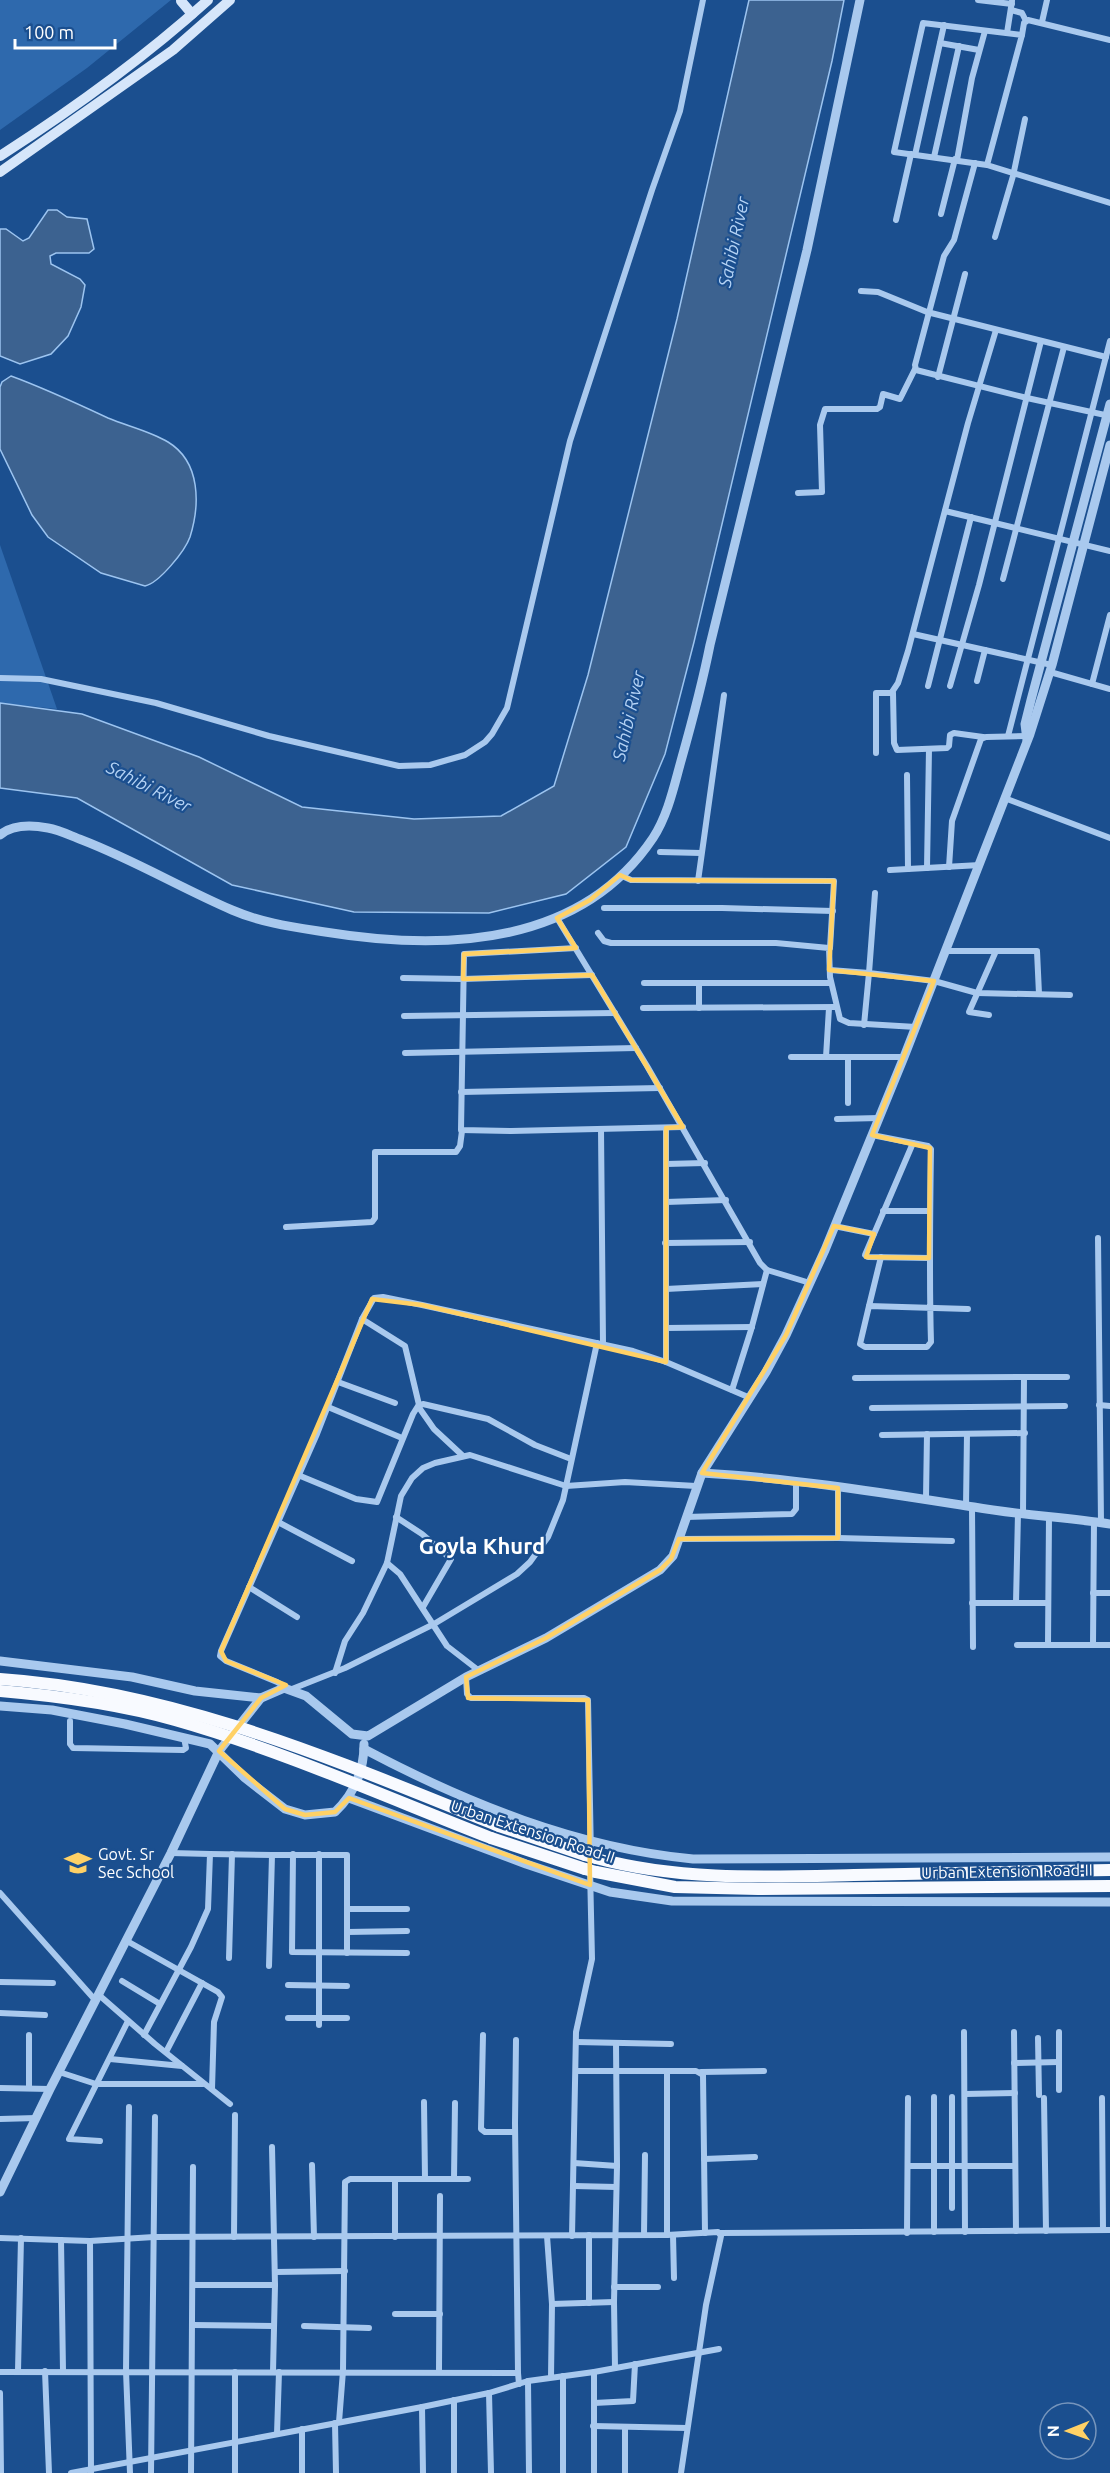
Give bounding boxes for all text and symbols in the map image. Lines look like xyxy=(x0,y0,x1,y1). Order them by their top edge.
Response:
scale bar xyxy=(15,12,116,50)
text: 100 m xyxy=(24,22,74,42)
water label: Sahibi River xyxy=(713,194,753,290)
water label: Sahibi River xyxy=(608,668,648,764)
water label: Sahibi River xyxy=(103,756,196,816)
district label: Goyla Khurd xyxy=(419,1533,545,1558)
street label: Urban Extension Road-II xyxy=(449,1796,617,1866)
place label: Govt. Sr Sec School xyxy=(98,1845,174,1881)
school or university icon: Govt. Sr Sec School xyxy=(63,1848,93,1878)
street label: Urban Extension Road-II xyxy=(921,1861,1093,1881)
north arrow xyxy=(1038,2401,1098,2461)
text: N xyxy=(1044,2425,1062,2437)

